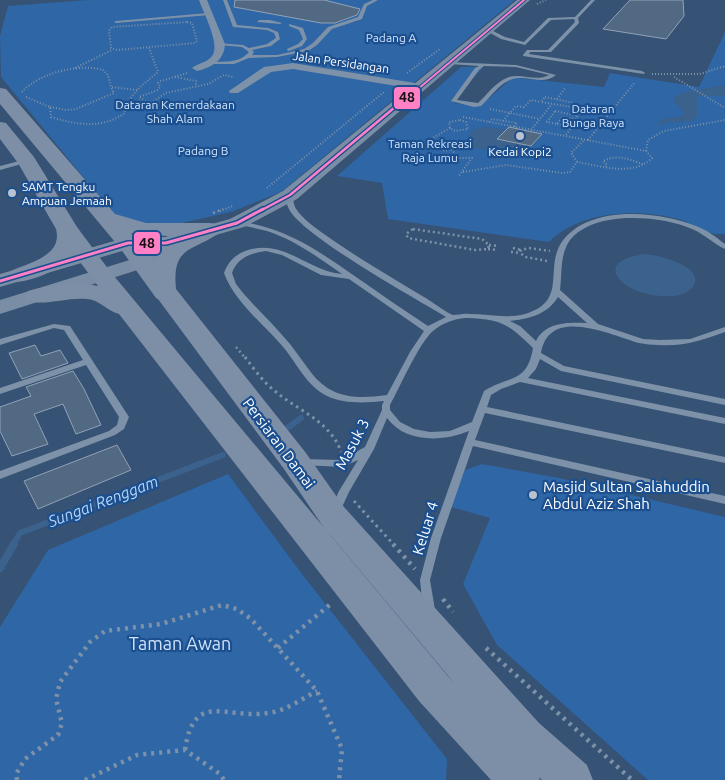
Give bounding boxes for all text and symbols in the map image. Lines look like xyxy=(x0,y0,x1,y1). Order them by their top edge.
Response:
park label: Padang A xyxy=(366,31,417,44)
street label: Jalan Persidangan xyxy=(292,49,390,75)
line badge: 48 xyxy=(393,86,421,110)
text: 48 xyxy=(399,89,415,105)
park label: Dataran Kemerdakaan Shah Alam xyxy=(115,98,235,125)
park label: Dataran Bunga Raya xyxy=(562,102,624,129)
marker: Kedai Kopi2 xyxy=(514,130,526,142)
park label: Taman Rekreasi Raja Lumu xyxy=(388,137,472,164)
park label: Padang B xyxy=(178,144,228,157)
place label: Kedai Kopi2 xyxy=(488,145,552,158)
place label: SAMT Tengku Ampuan Jemaah xyxy=(22,180,112,207)
marker: SAMT Tengku Ampuan Jemaah xyxy=(6,187,18,199)
line badge: 48 xyxy=(133,231,161,255)
text: 48 xyxy=(139,235,155,251)
street label: Persiaran Damai xyxy=(240,395,318,491)
street label: Masuk 3 xyxy=(332,416,372,472)
water label: Sungai Renggam xyxy=(44,472,161,531)
place label: Masjid Sultan Salahuddin Abdul Aziz Shah xyxy=(543,478,710,512)
marker: Masjid Sultan Salahuddin Abdul Aziz Shah xyxy=(527,489,539,501)
street label: Keluar 4 xyxy=(409,499,441,557)
park label: Taman Awan xyxy=(129,633,231,653)

